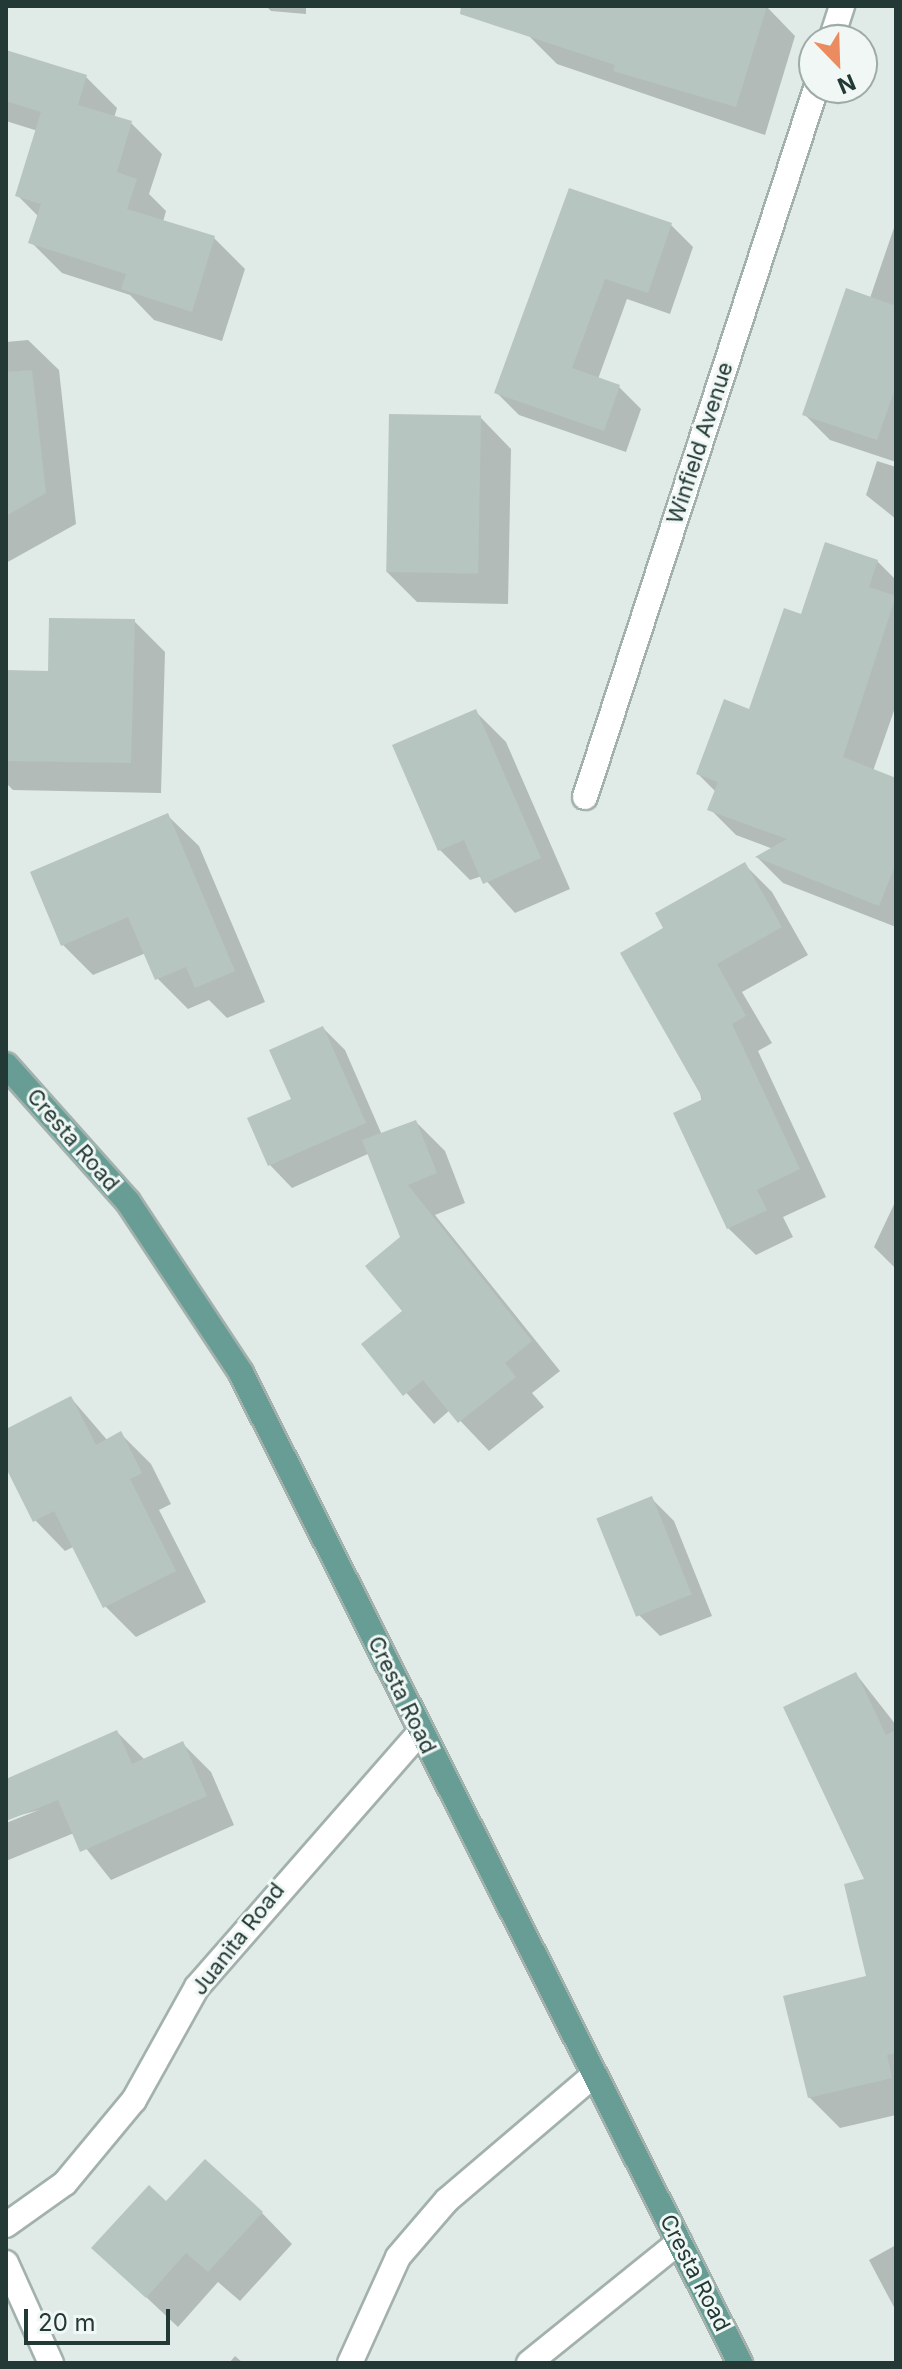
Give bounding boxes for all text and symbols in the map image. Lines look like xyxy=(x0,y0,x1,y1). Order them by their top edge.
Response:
north arrow xyxy=(798,24,878,104)
text: N xyxy=(834,69,859,99)
street label: Winfield Avenue xyxy=(661,359,739,527)
street label: Cresta Road xyxy=(21,1083,125,1197)
street label: Cresta Road xyxy=(362,1632,442,1758)
street label: Juanita Road xyxy=(186,1878,290,2000)
street label: Cresta Road xyxy=(654,2210,736,2336)
scale bar xyxy=(28,2293,174,2343)
text: 20 m xyxy=(38,2308,96,2337)

